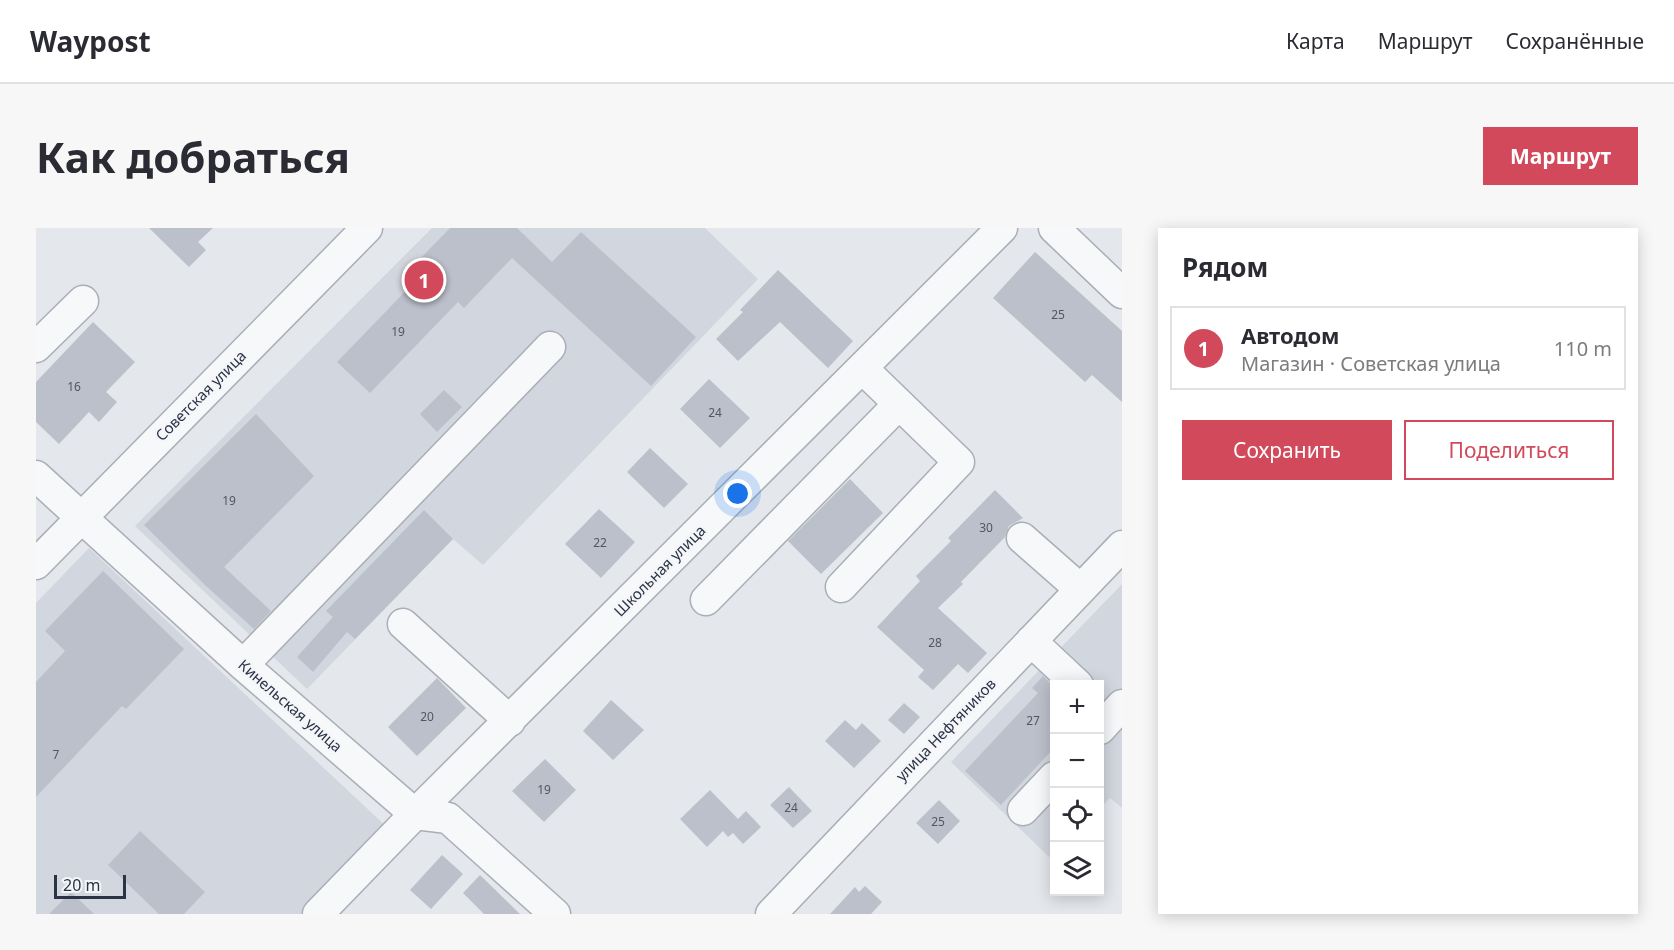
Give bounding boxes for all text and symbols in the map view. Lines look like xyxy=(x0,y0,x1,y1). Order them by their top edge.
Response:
text: Waypost xyxy=(30,22,151,60)
text: Карта xyxy=(1286,27,1345,55)
text: Маршрут xyxy=(1378,27,1473,55)
text: Сохранённые xyxy=(1506,27,1644,55)
button: Маршрут xyxy=(1483,127,1638,185)
text: Как добраться xyxy=(36,128,350,185)
text: Рядом xyxy=(1182,249,1268,285)
pin: 1 xyxy=(404,257,444,302)
house number: 25 xyxy=(1051,306,1065,323)
text: Автодом xyxy=(1241,320,1340,350)
house number: 19 xyxy=(391,323,405,340)
text: 1 xyxy=(1198,335,1209,362)
text: 110 m xyxy=(1554,335,1612,362)
street label: Советская улица xyxy=(151,346,250,445)
text: Магазин · Советская улица xyxy=(1241,350,1501,377)
house number: 16 xyxy=(67,378,81,395)
house number: 24 xyxy=(708,404,722,421)
button: Сохранить xyxy=(1182,420,1392,480)
button: Поделиться xyxy=(1404,420,1614,480)
your location xyxy=(723,479,752,508)
house number: 19 xyxy=(222,492,236,509)
house number: 30 xyxy=(979,519,993,536)
street label: Школьная улица xyxy=(609,520,709,620)
house number: 22 xyxy=(593,534,607,551)
house number: 28 xyxy=(928,634,942,651)
street label: Кинельская улица xyxy=(234,655,347,756)
street label: улица Нефтяников xyxy=(891,673,1000,785)
map controls xyxy=(1050,680,1104,896)
button: + xyxy=(1050,680,1104,734)
house number: 20 xyxy=(420,708,434,725)
house number: 27 xyxy=(1026,712,1040,729)
button: − xyxy=(1050,734,1104,788)
house number: 7 xyxy=(53,746,60,763)
house number: 19 xyxy=(537,781,551,798)
button: locate xyxy=(1050,788,1104,842)
house number: 24 xyxy=(784,799,798,816)
house number: 25 xyxy=(931,813,945,830)
button: layers xyxy=(1050,842,1104,896)
scale bar xyxy=(54,872,126,900)
text: 20 m xyxy=(63,874,100,896)

